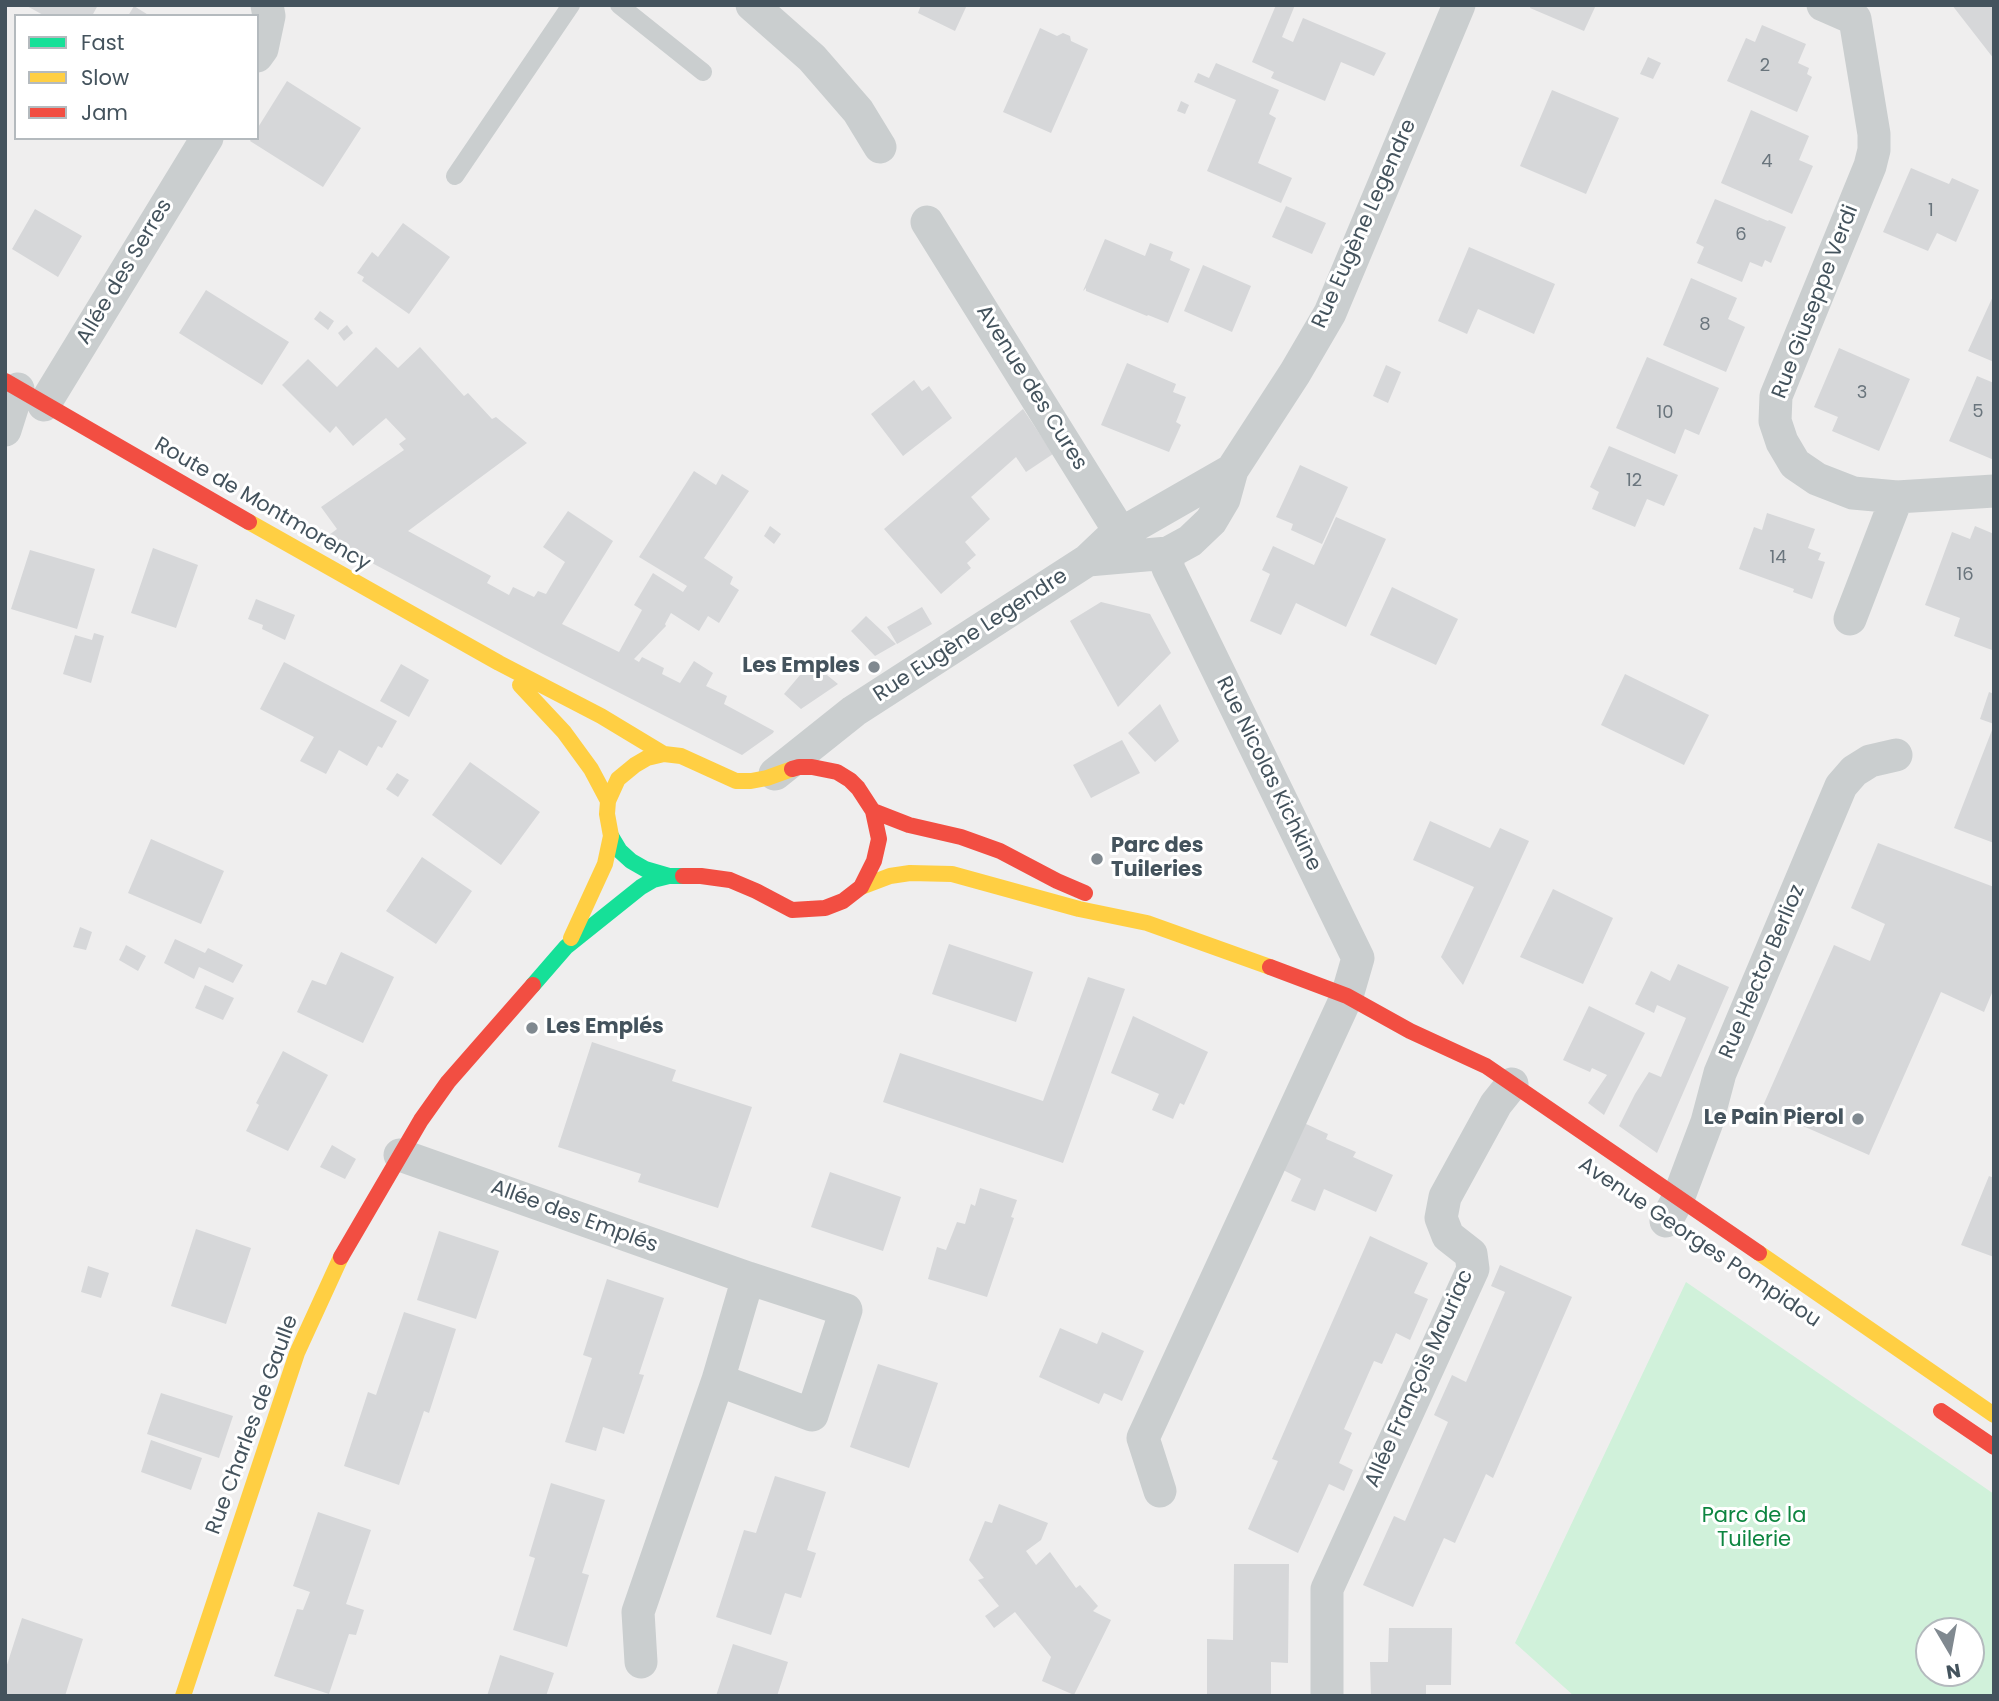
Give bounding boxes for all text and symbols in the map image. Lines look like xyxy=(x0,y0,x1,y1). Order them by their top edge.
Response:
legend xyxy=(14,14,259,140)
text: Fast xyxy=(81,28,124,57)
house number: 2 xyxy=(1760,55,1770,77)
text: Slow xyxy=(81,63,129,92)
text: Jam xyxy=(81,98,128,127)
street label: Rue Eugène Legendre xyxy=(1308,116,1422,332)
house number: 4 xyxy=(1761,151,1773,173)
street label: Allée des Serres xyxy=(72,195,178,349)
house number: 1 xyxy=(1928,200,1934,222)
street label: Rue Giuseppe Verdi xyxy=(1767,202,1865,402)
house number: 6 xyxy=(1735,224,1747,246)
street label: Avenue des Cures xyxy=(970,301,1092,475)
house number: 8 xyxy=(1699,314,1711,336)
house number: 3 xyxy=(1857,382,1867,404)
house number: 5 xyxy=(1972,401,1984,423)
house number: 10 xyxy=(1656,402,1674,424)
street label: Route de Montmorency xyxy=(149,433,375,577)
house number: 12 xyxy=(1626,470,1642,492)
house number: 14 xyxy=(1769,547,1787,569)
street label: Rue Eugène Legendre xyxy=(869,564,1073,708)
house number: 16 xyxy=(1956,564,1974,586)
place label: Les Emples xyxy=(742,654,860,680)
marker: Les Emples xyxy=(866,659,882,675)
street label: Rue Nicolas Kichkine xyxy=(1210,673,1326,875)
place label: Parc des Tuileries xyxy=(1111,834,1203,884)
marker: Parc des Tuileries xyxy=(1089,851,1105,867)
street label: Rue Hector Berlioz xyxy=(1715,881,1811,1063)
place label: Les Emplés xyxy=(546,1015,664,1041)
marker: Les Emplés xyxy=(524,1020,540,1036)
place label: Le Pain Pierol xyxy=(1704,1106,1844,1132)
marker: Le Pain Pierol xyxy=(1850,1111,1866,1127)
street label: Avenue Georges Pompidou xyxy=(1573,1152,1825,1334)
street label: Allée des Emplés xyxy=(487,1175,661,1259)
street label: Allée François Mauriac xyxy=(1361,1266,1479,1492)
street label: Rue Charles de Gaulle xyxy=(202,1312,304,1538)
park label: Parc de la Tuilerie xyxy=(1702,1504,1806,1554)
north arrow xyxy=(1915,1617,1985,1687)
text: N xyxy=(1944,1657,1963,1686)

